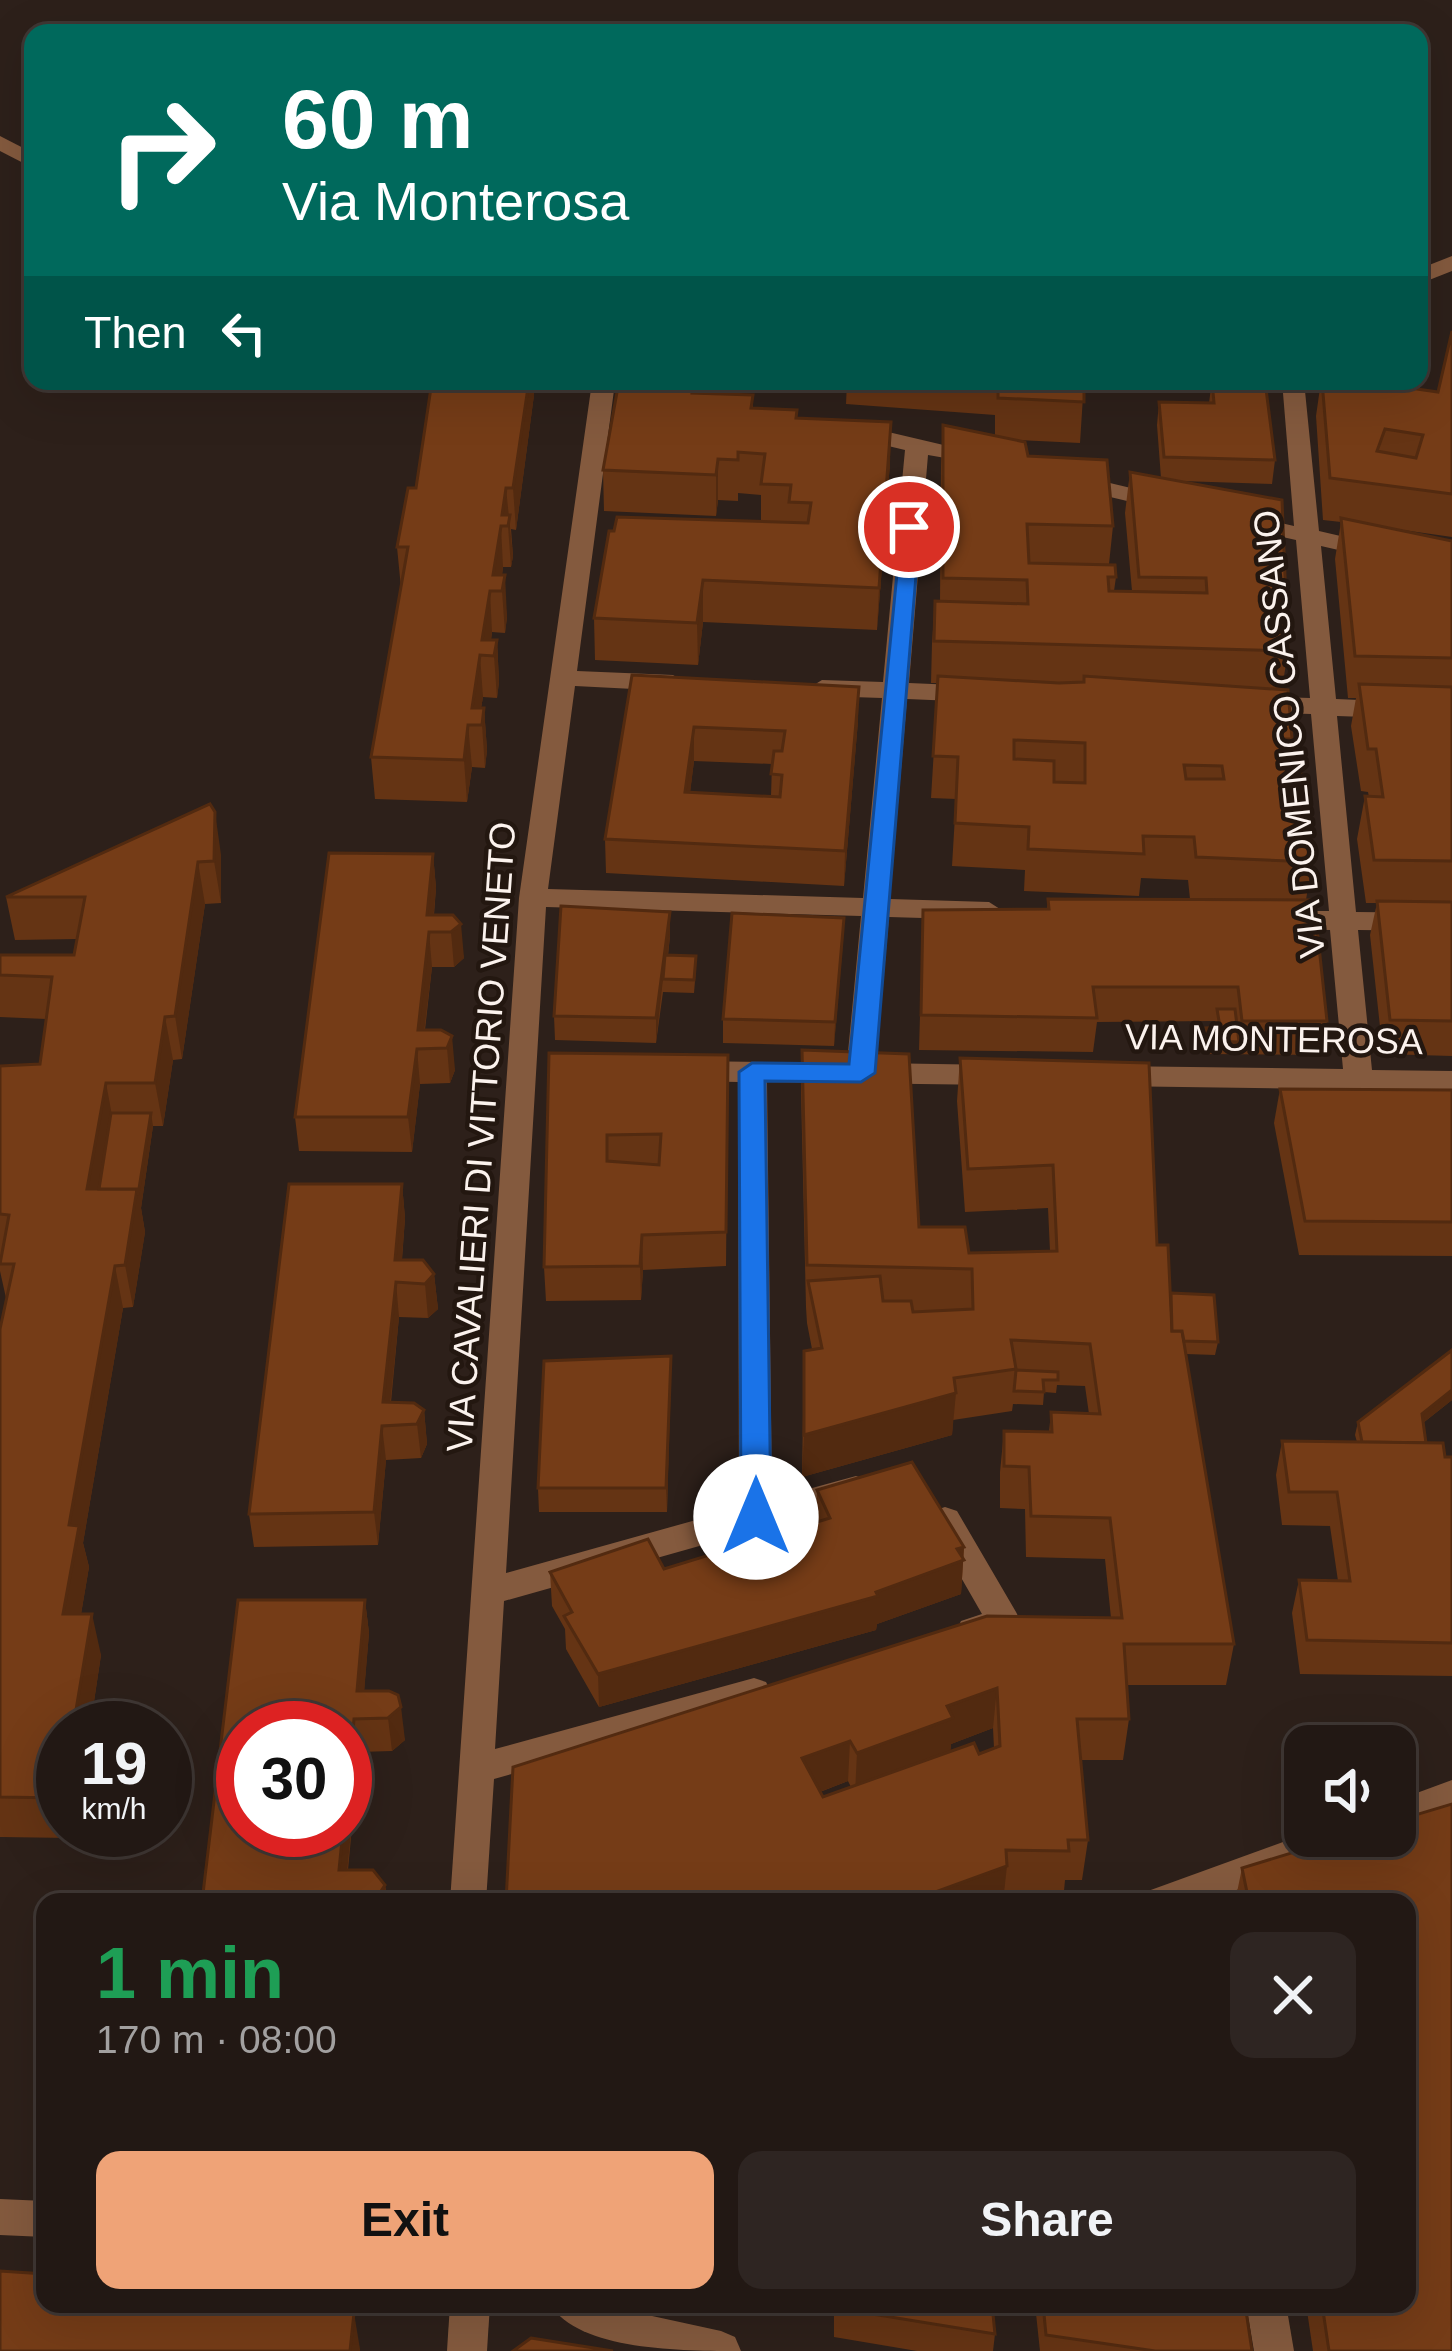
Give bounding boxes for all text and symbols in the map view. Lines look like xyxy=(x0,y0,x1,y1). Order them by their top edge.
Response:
icon: right xyxy=(84,72,240,228)
text: 60 m xyxy=(282,72,473,166)
text: Via Monterosa xyxy=(282,171,629,231)
icon: left xyxy=(211,300,277,366)
text: Then xyxy=(84,307,187,358)
pin xyxy=(858,476,960,578)
icon: arrive xyxy=(876,494,942,560)
street label: VIA DOMENICO CASSANO xyxy=(1245,508,1333,960)
street label: VIA CAVALIERI DI VITTORIO VENETO xyxy=(439,821,523,1453)
street label: VIA MONTEROSA xyxy=(1125,1016,1423,1062)
position arrow xyxy=(693,1454,819,1580)
speed limit sign: 30 xyxy=(216,1701,372,1857)
map controls xyxy=(1284,1725,1416,1857)
button: sound xyxy=(1284,1725,1416,1857)
text: 19 xyxy=(81,1730,147,1797)
text: km/h xyxy=(81,1792,147,1825)
button: close xyxy=(1230,1932,1356,2058)
text: 1 min xyxy=(96,1933,284,2013)
text: 170 m · 08:00 xyxy=(96,2018,337,2061)
button: Exit xyxy=(96,2151,714,2289)
button: Share xyxy=(738,2151,1356,2289)

